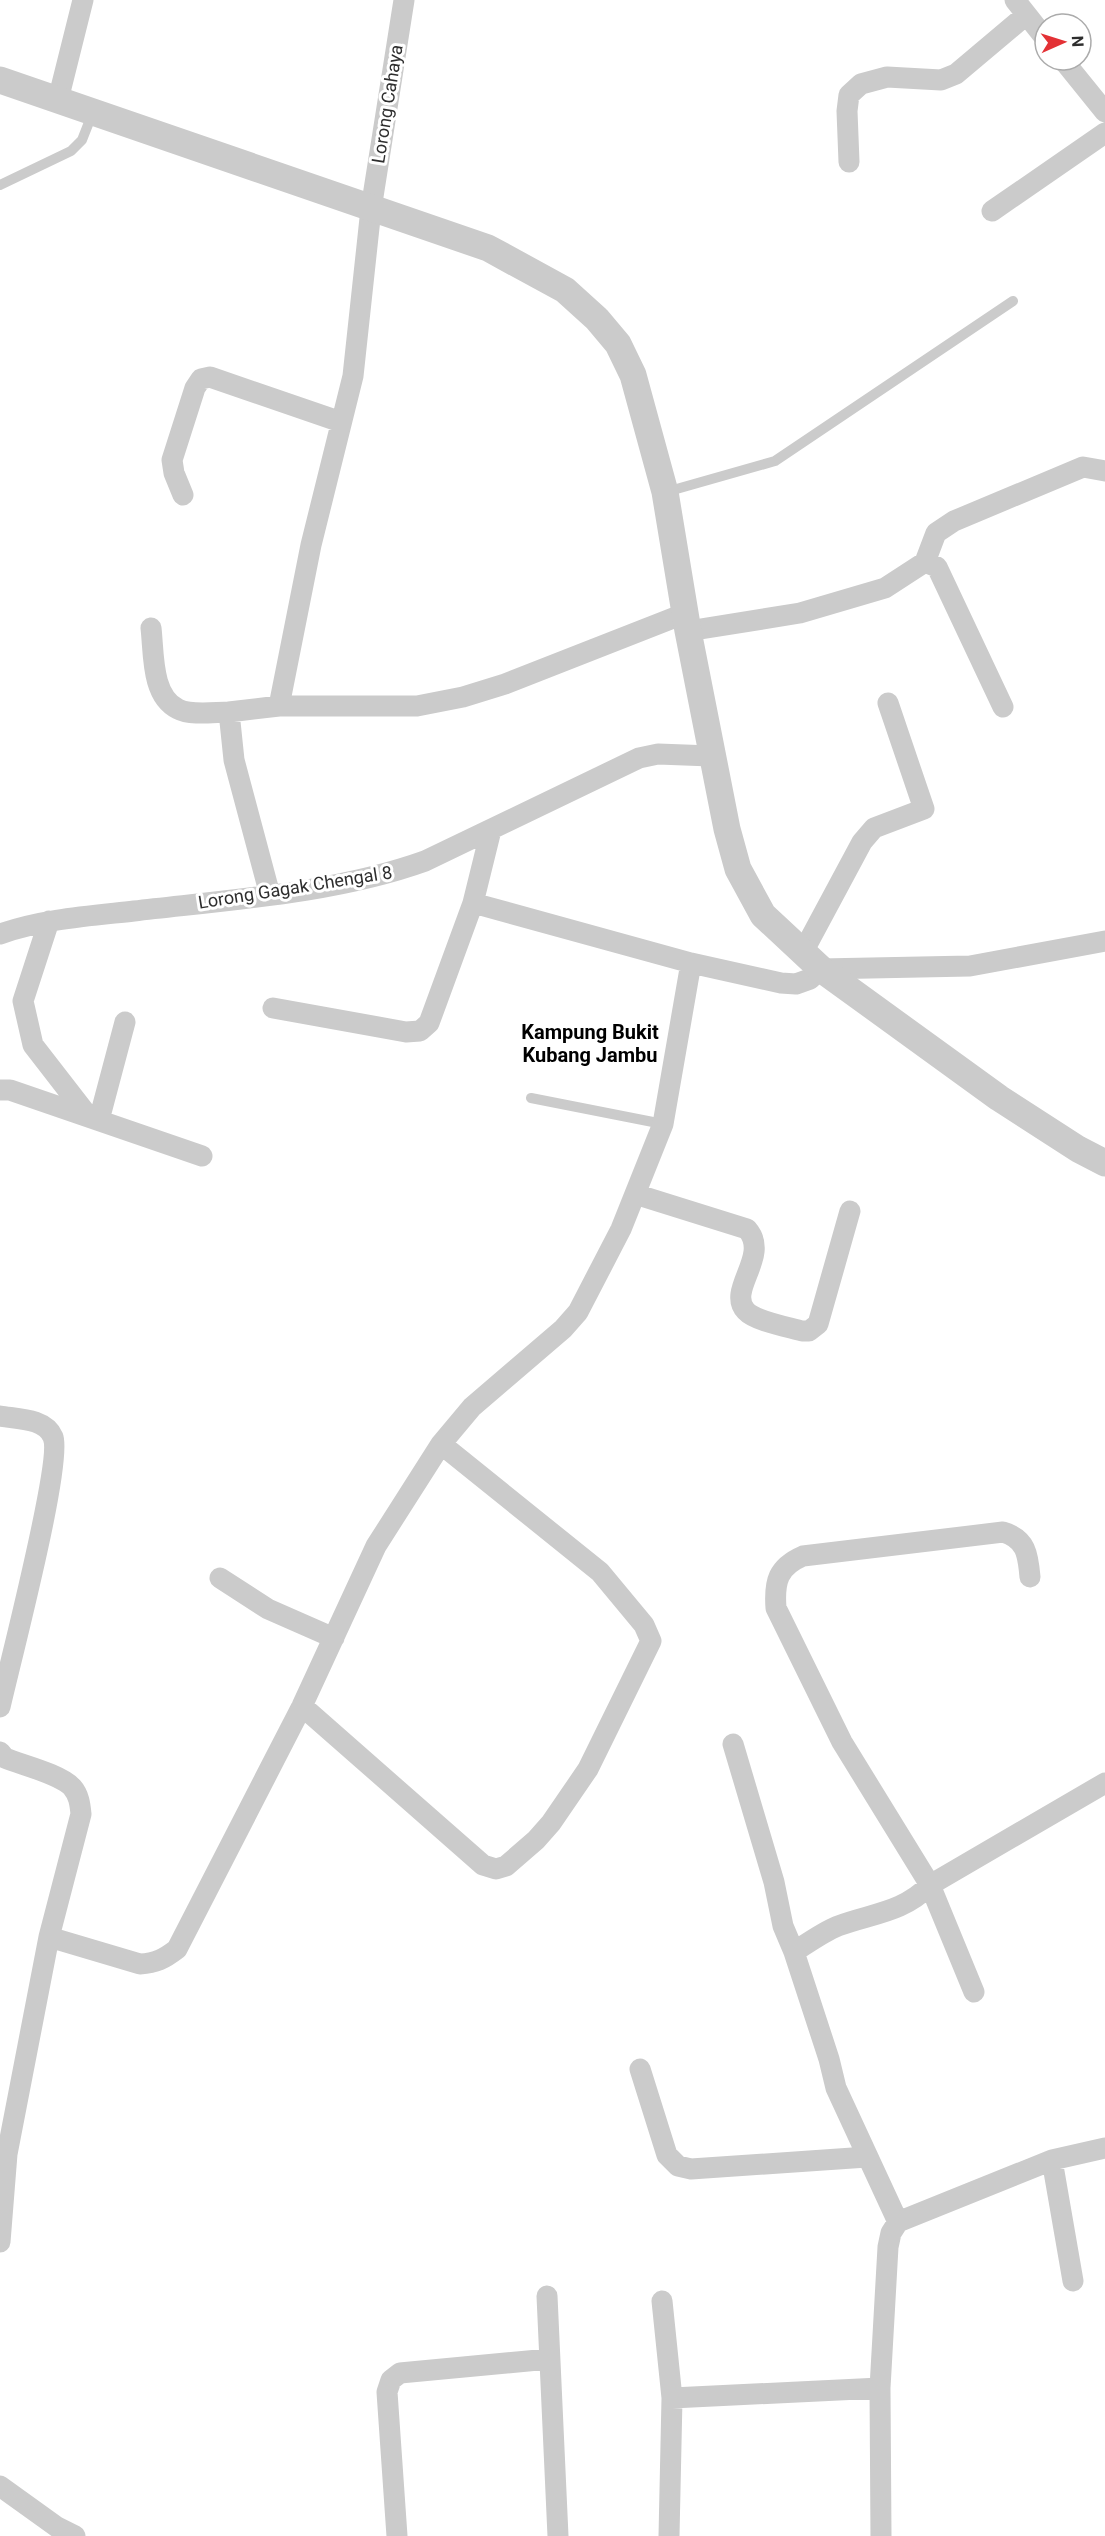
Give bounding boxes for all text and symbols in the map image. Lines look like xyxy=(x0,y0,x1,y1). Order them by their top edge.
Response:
north arrow xyxy=(1033,12,1093,72)
text: N xyxy=(1068,35,1087,47)
street label: Lorong Cahaya xyxy=(367,43,407,165)
street label: Lorong Gagak Chengal 8 xyxy=(196,861,394,913)
district label: Kampung Bukit Kubang Jambu xyxy=(521,1020,659,1067)

